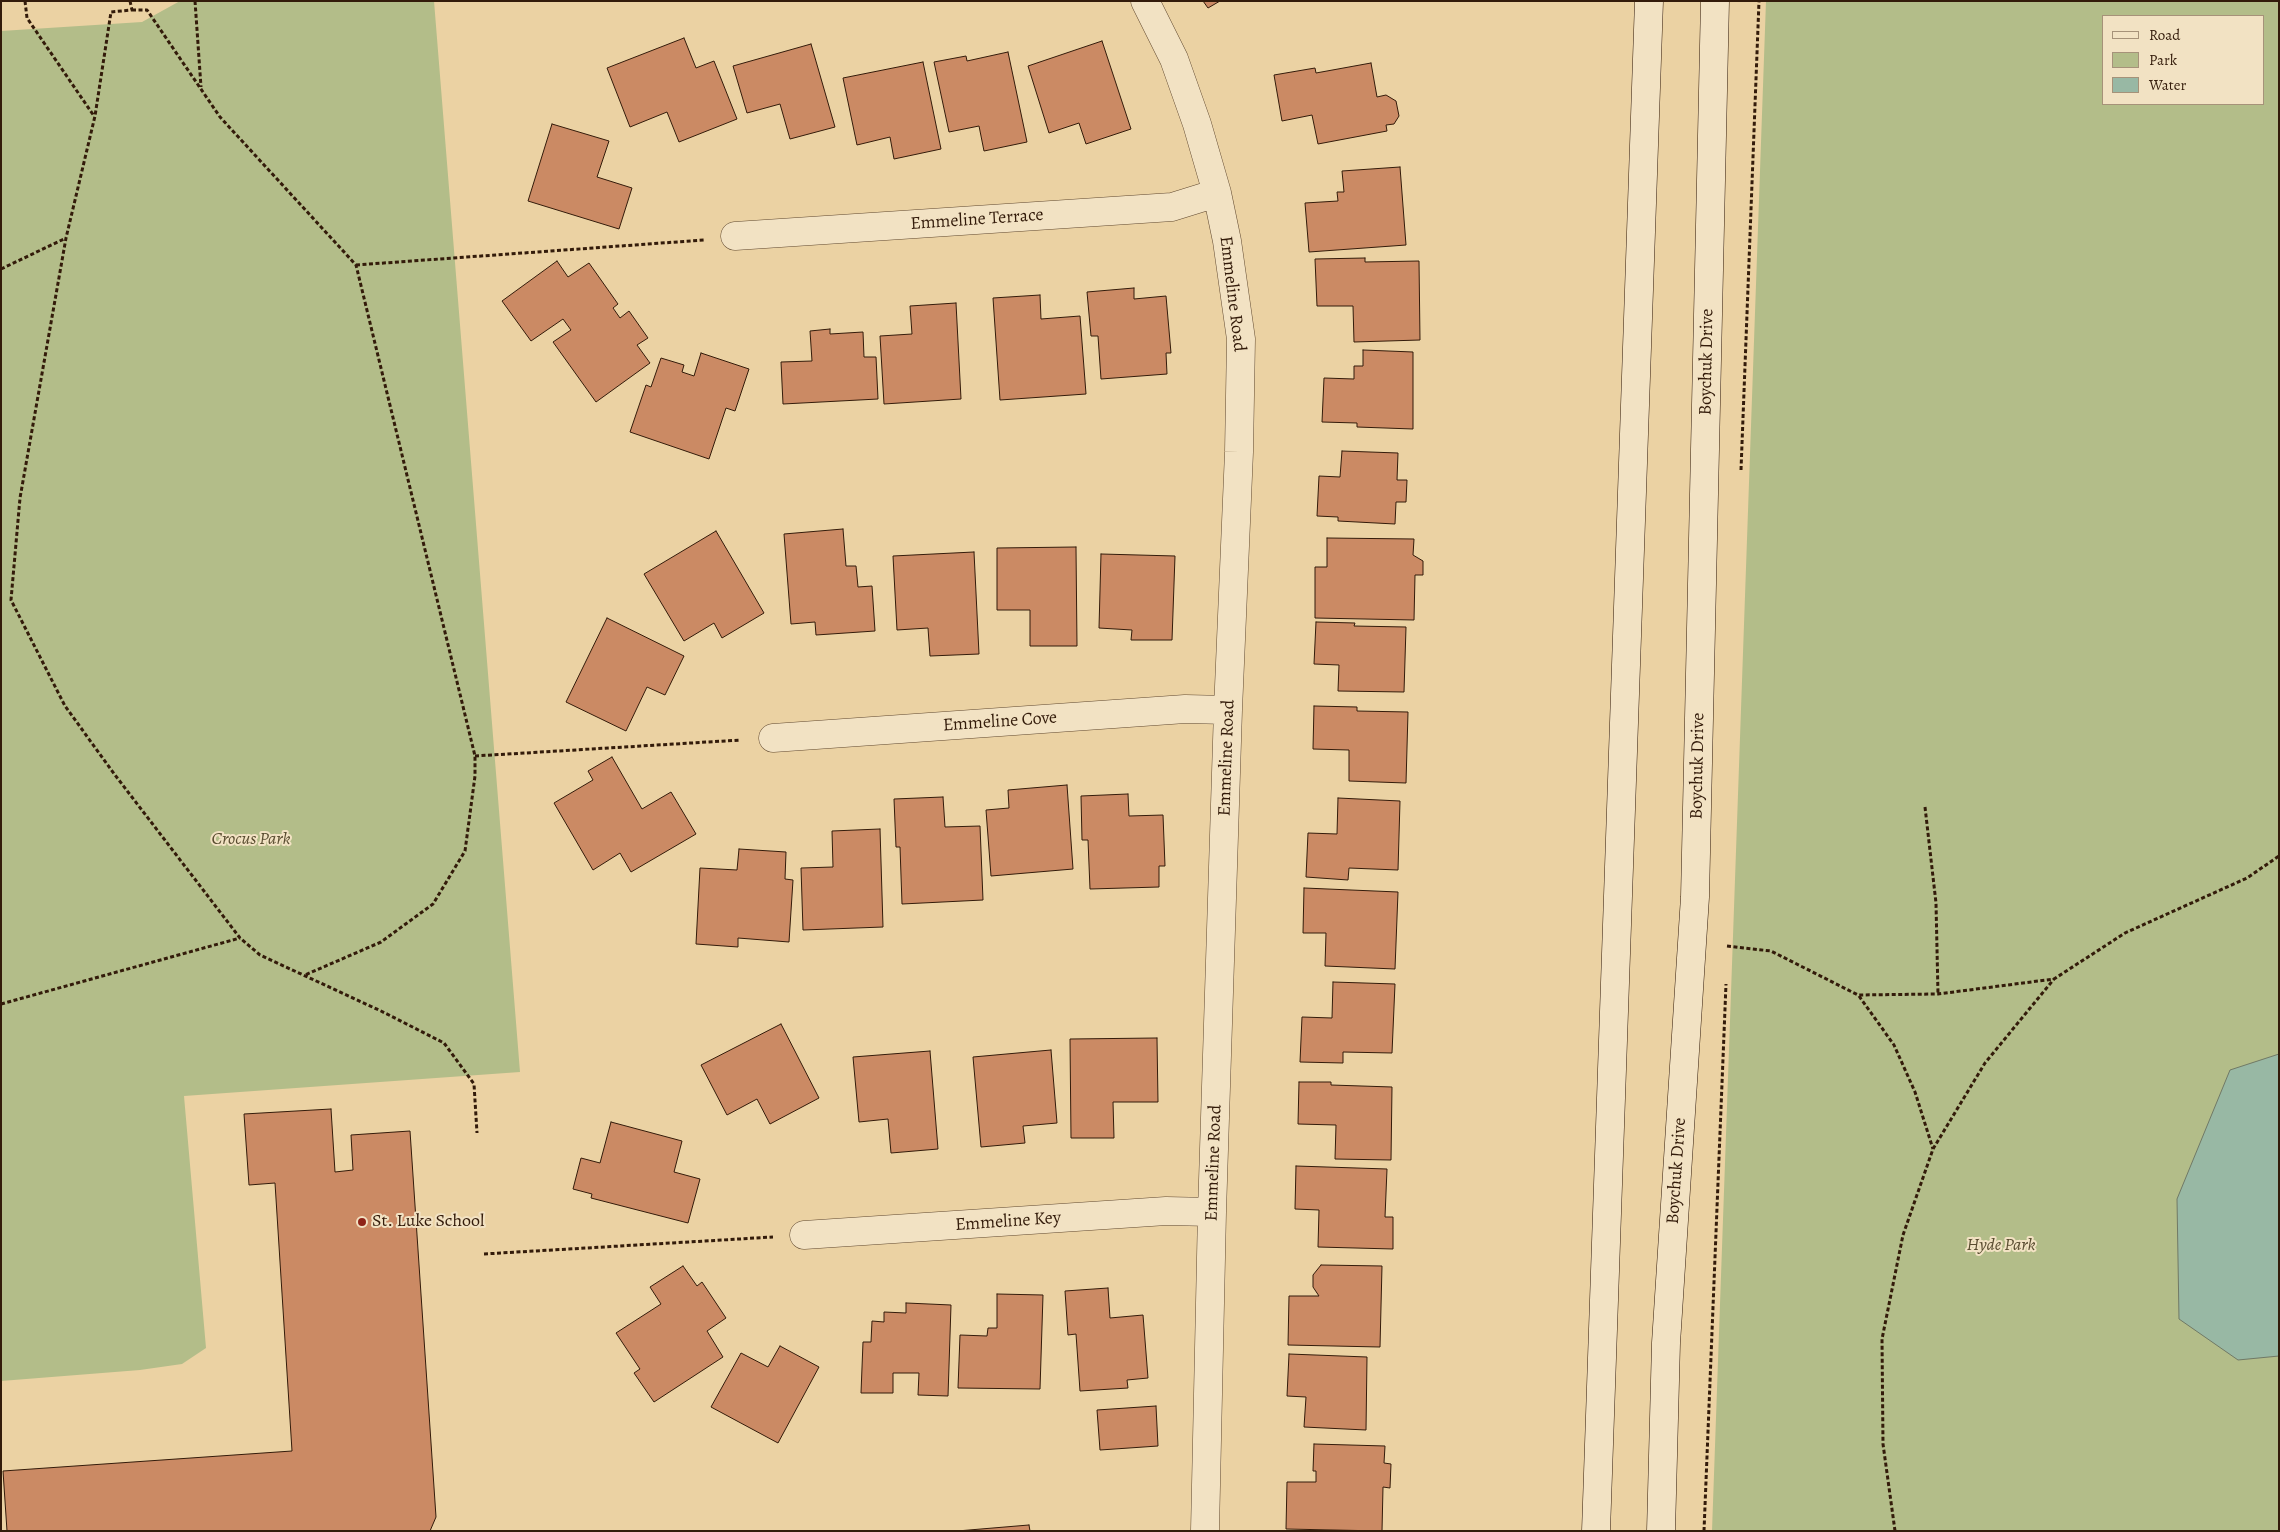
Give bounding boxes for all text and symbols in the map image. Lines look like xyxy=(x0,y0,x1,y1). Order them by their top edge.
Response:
legend xyxy=(2102,15,2265,105)
text: Road xyxy=(2149,25,2180,45)
text: Park xyxy=(2149,50,2177,70)
text: Water xyxy=(2149,75,2186,95)
street label: Emmeline Terrace xyxy=(910,205,1044,235)
street label: Emmeline Road xyxy=(1214,235,1250,353)
street label: Boychuk Drive xyxy=(1695,308,1719,416)
street label: Emmeline Road xyxy=(1214,699,1240,817)
street label: Emmeline Cove xyxy=(942,707,1058,737)
street label: Boychuk Drive xyxy=(1686,712,1710,820)
park label: Crocus Park xyxy=(211,829,291,851)
street label: Emmeline Road xyxy=(1201,1104,1227,1222)
street label: Boychuk Drive xyxy=(1662,1117,1692,1225)
street label: Emmeline Key xyxy=(954,1208,1062,1236)
place label: St. Luke School xyxy=(372,1211,484,1233)
marker: St. Luke School xyxy=(356,1216,368,1228)
park label: Hyde Park xyxy=(1966,1235,2036,1257)

